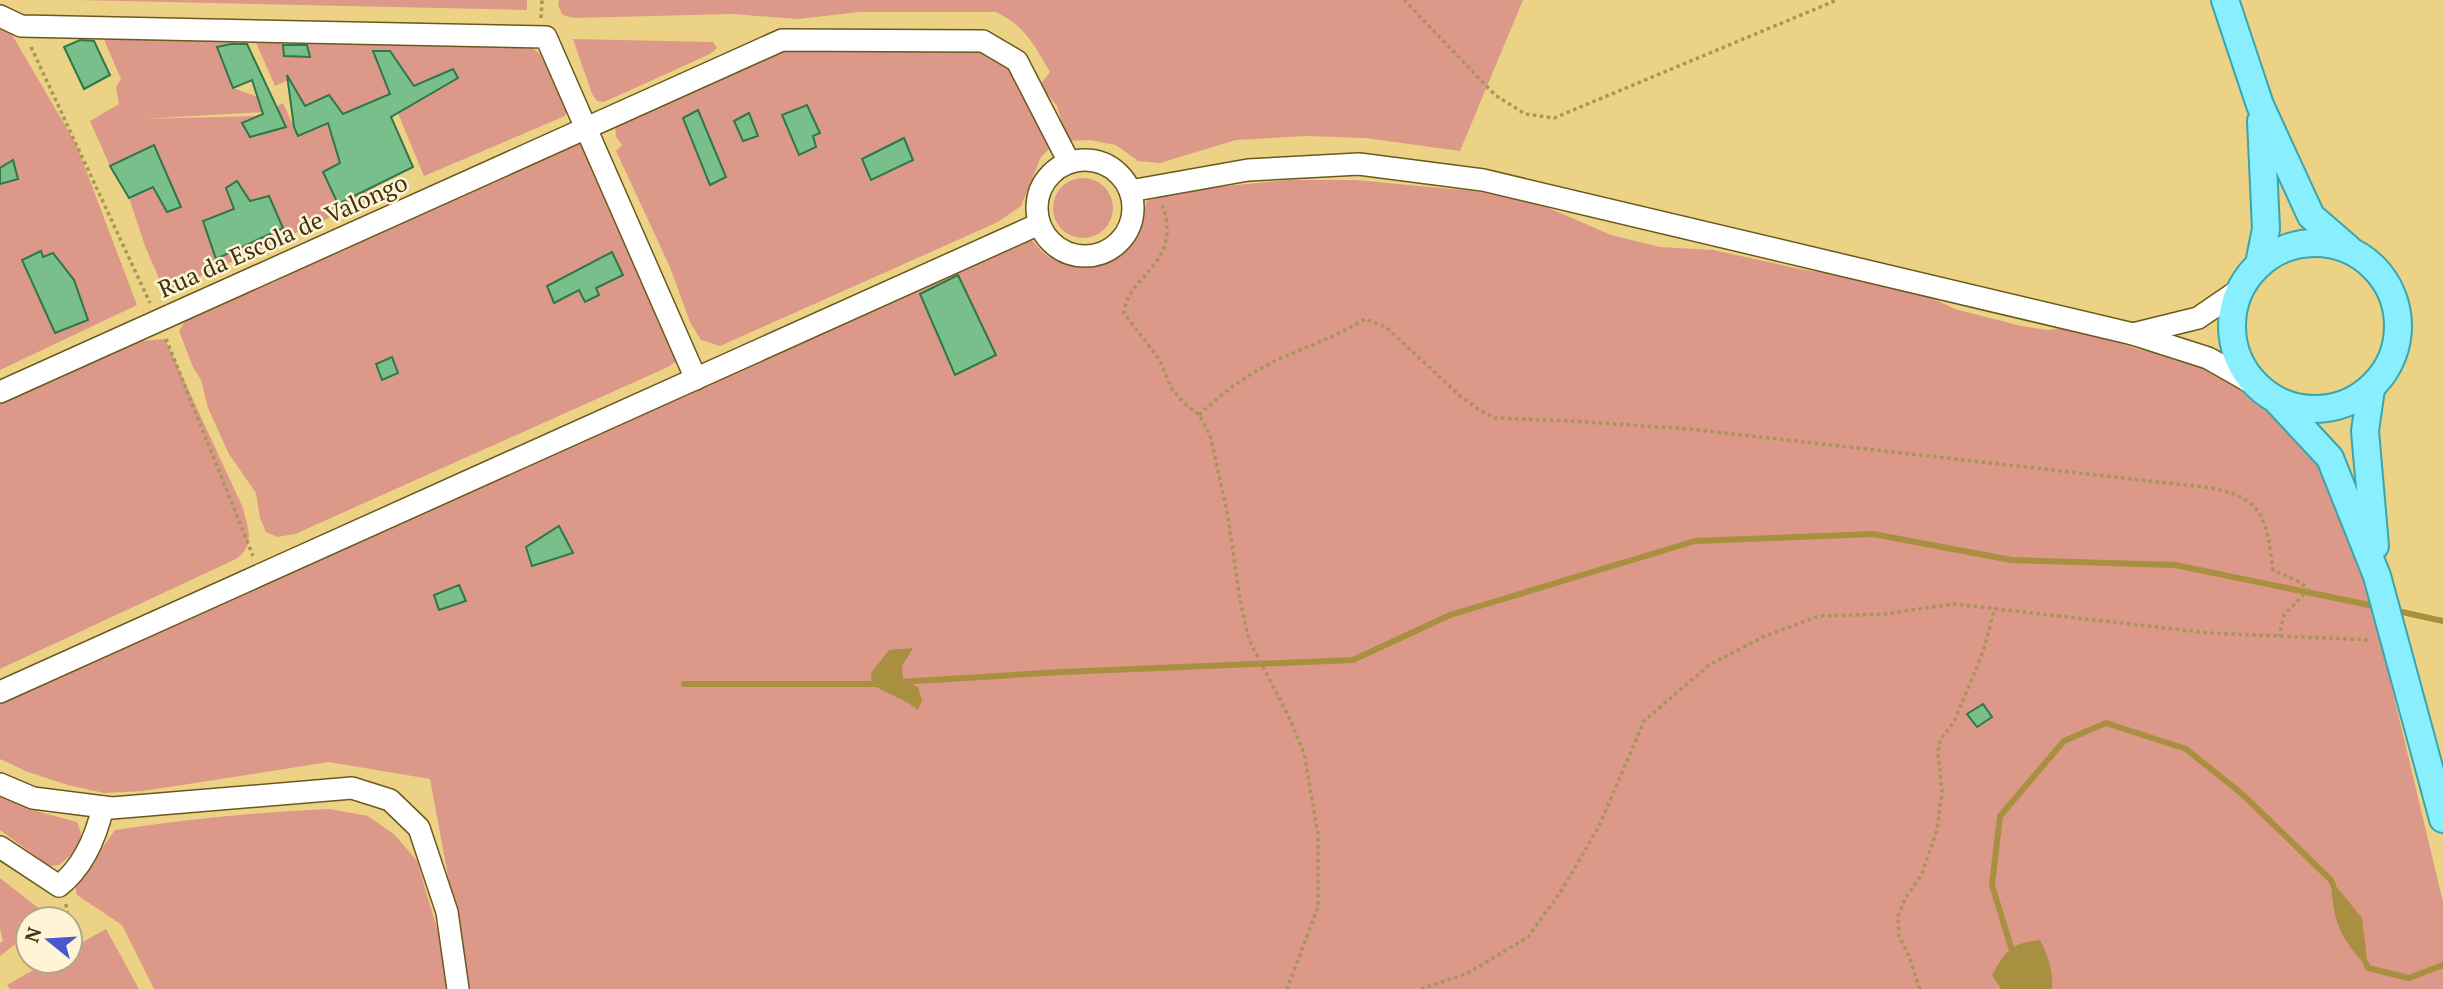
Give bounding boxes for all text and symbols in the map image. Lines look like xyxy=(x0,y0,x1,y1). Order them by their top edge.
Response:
street label: Rua da Escola de Valongo xyxy=(153,166,412,305)
north arrow xyxy=(14,905,84,975)
text: N xyxy=(18,923,47,945)

